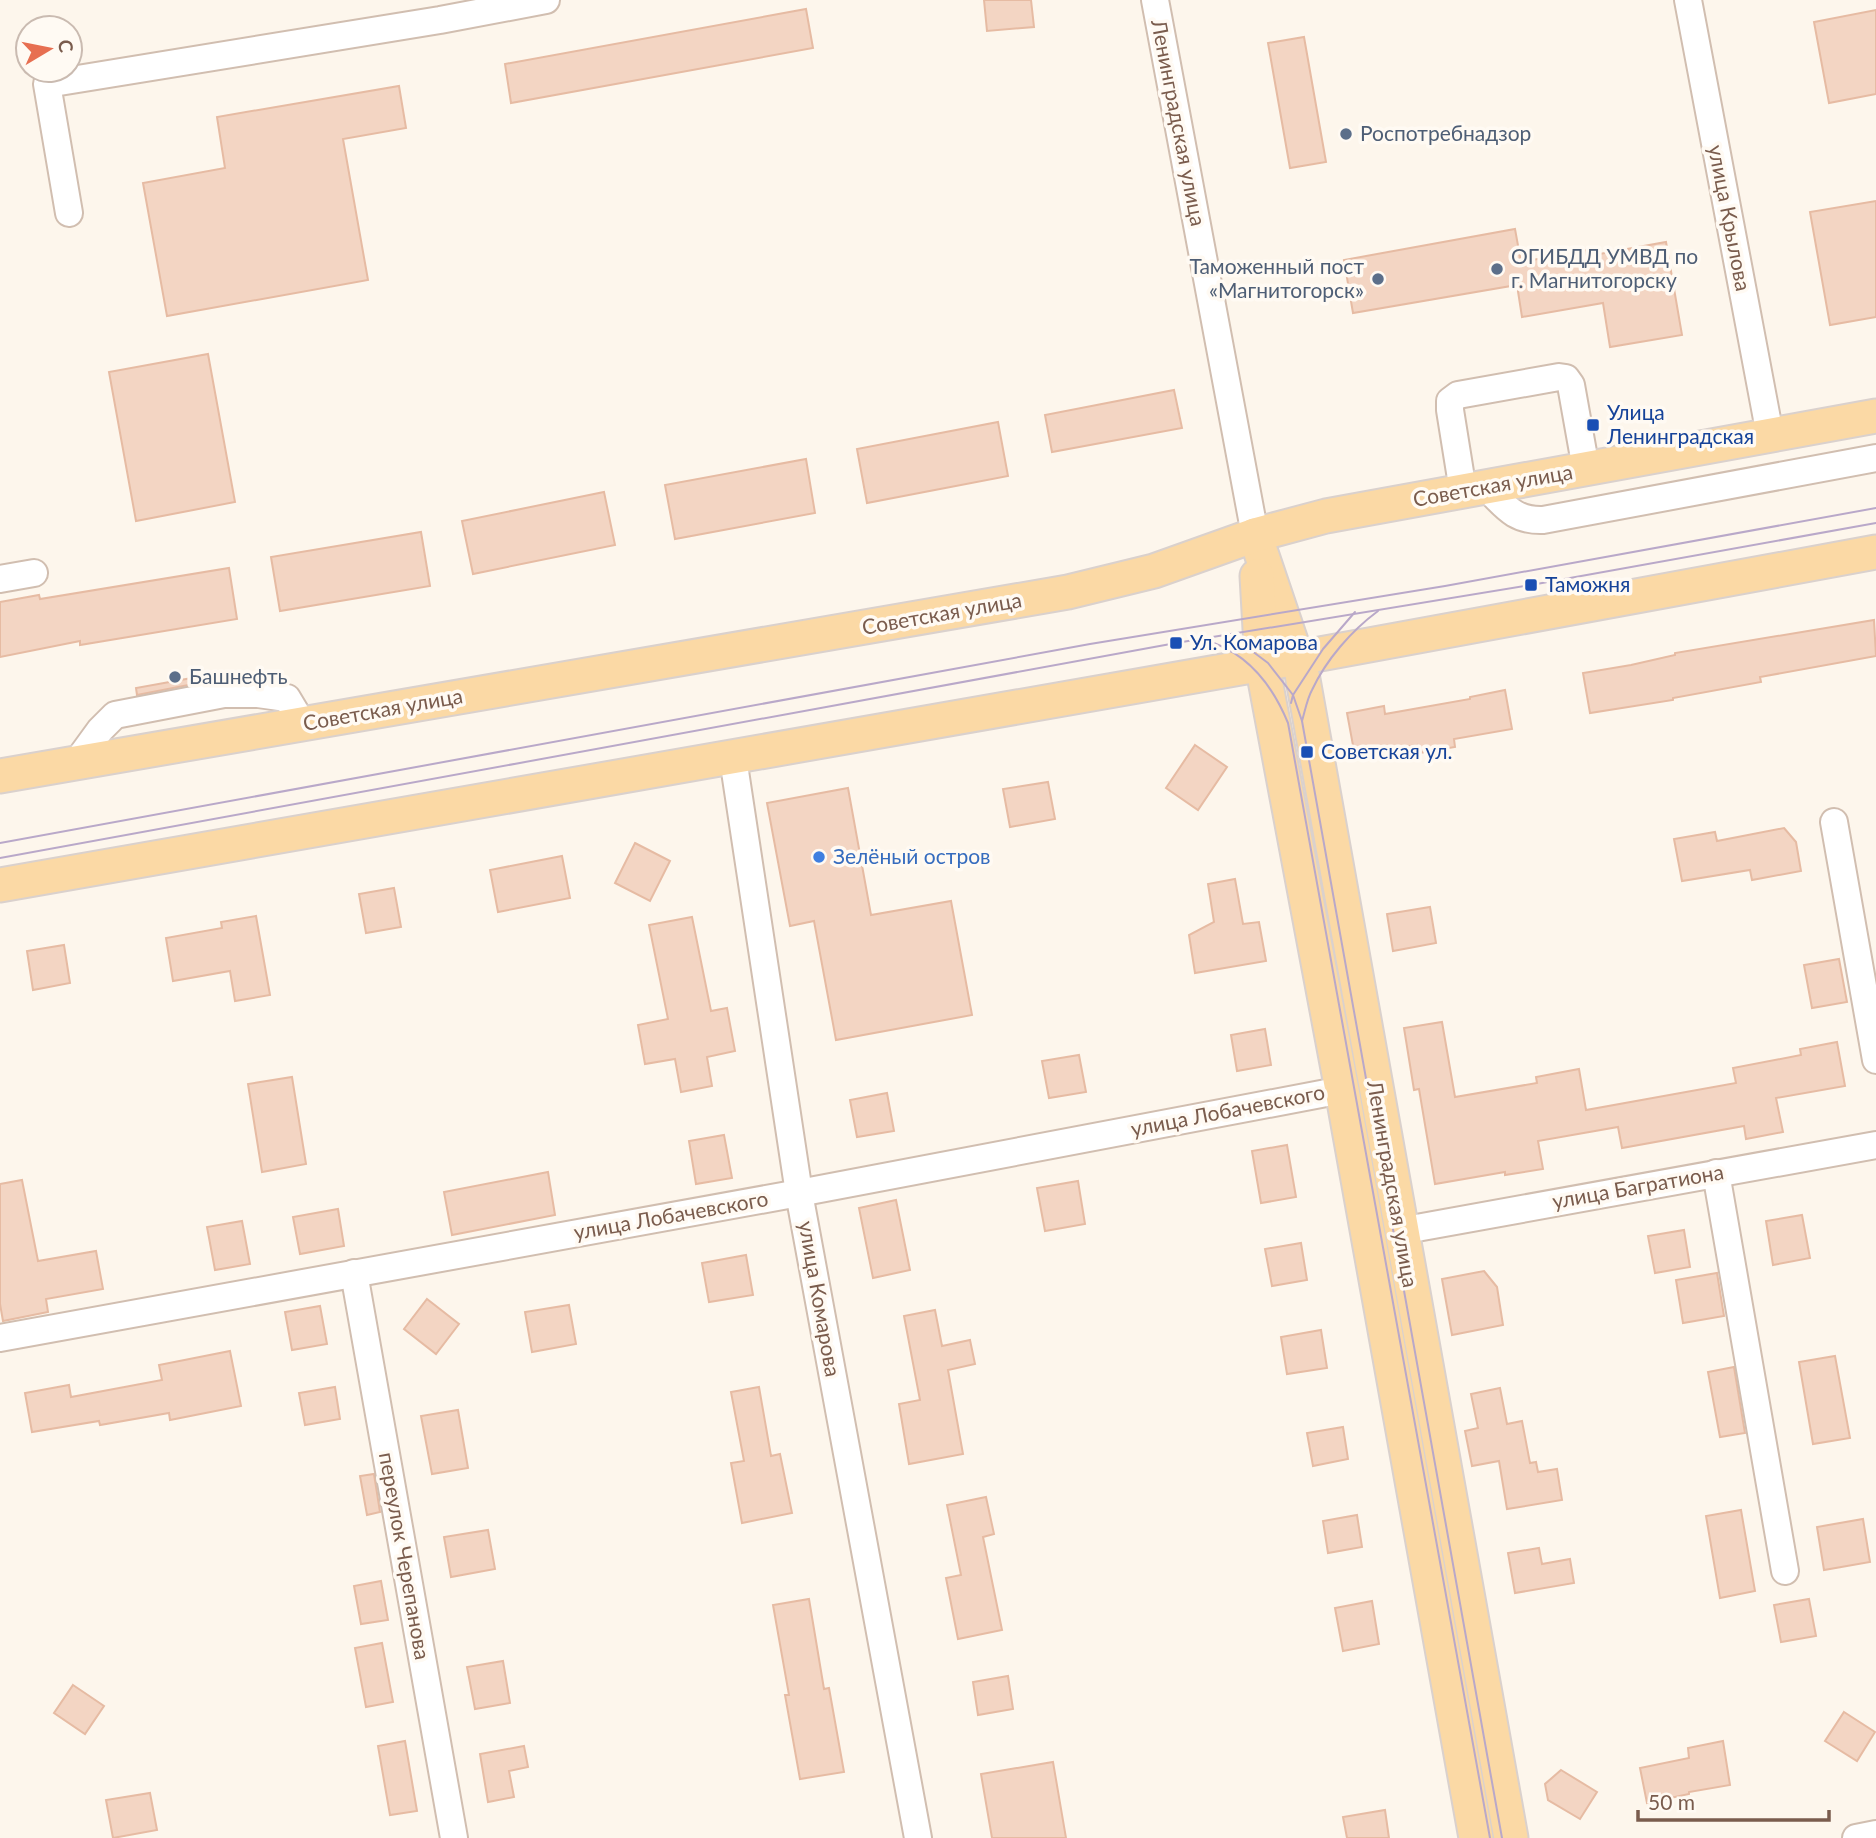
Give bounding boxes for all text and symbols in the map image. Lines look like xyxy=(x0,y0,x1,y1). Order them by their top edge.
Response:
north arrow xyxy=(14,14,84,84)
street label: Ленинградская улица xyxy=(1147,16,1212,228)
text: С xyxy=(54,38,79,55)
place label: Роспотребнадзор xyxy=(1360,120,1531,145)
marker: Роспотребнадзор xyxy=(1338,126,1354,142)
street label: улица Крылова xyxy=(1704,142,1757,293)
place label: ОГИБДД УМВД по г. Магнитогорску xyxy=(1511,243,1698,292)
place label: Таможенный пост «Магнитогорск» xyxy=(1189,253,1364,302)
marker: ОГИБДД УМВД по г. Магнитогорску xyxy=(1489,261,1505,277)
marker: Таможенный пост «Магнитогорск» xyxy=(1370,271,1386,287)
place label: Улица Ленинградская xyxy=(1606,399,1754,448)
marker: Улица Ленинградская xyxy=(1585,417,1601,433)
street label: Советская улица xyxy=(1411,458,1575,511)
place label: Таможня xyxy=(1545,571,1630,596)
marker: Таможня xyxy=(1523,577,1539,593)
street label: Советская улица xyxy=(860,586,1024,639)
place label: Ул. Комарова xyxy=(1190,629,1318,654)
marker: Ул. Комарова xyxy=(1168,635,1184,651)
place label: Башнефть xyxy=(189,663,288,688)
marker: Башнефть xyxy=(167,669,183,685)
street label: Советская улица xyxy=(301,682,465,735)
place label: Советская ул. xyxy=(1321,738,1452,763)
marker: Советская ул. xyxy=(1299,744,1315,760)
place label: Зелёный остров xyxy=(833,843,990,868)
marker: Зелёный остров xyxy=(811,849,827,865)
street label: Ленинградская улица xyxy=(1363,1077,1424,1289)
street label: улица Лобачевского xyxy=(1129,1078,1327,1141)
street label: улица Багратиона xyxy=(1550,1158,1725,1213)
street label: улица Лобачевского xyxy=(572,1185,770,1244)
street label: улица Комарова xyxy=(794,1219,846,1379)
street label: переулок Черепанова xyxy=(375,1450,436,1661)
scale bar xyxy=(1638,1778,1829,1822)
text: 50 m xyxy=(1648,1789,1695,1814)

